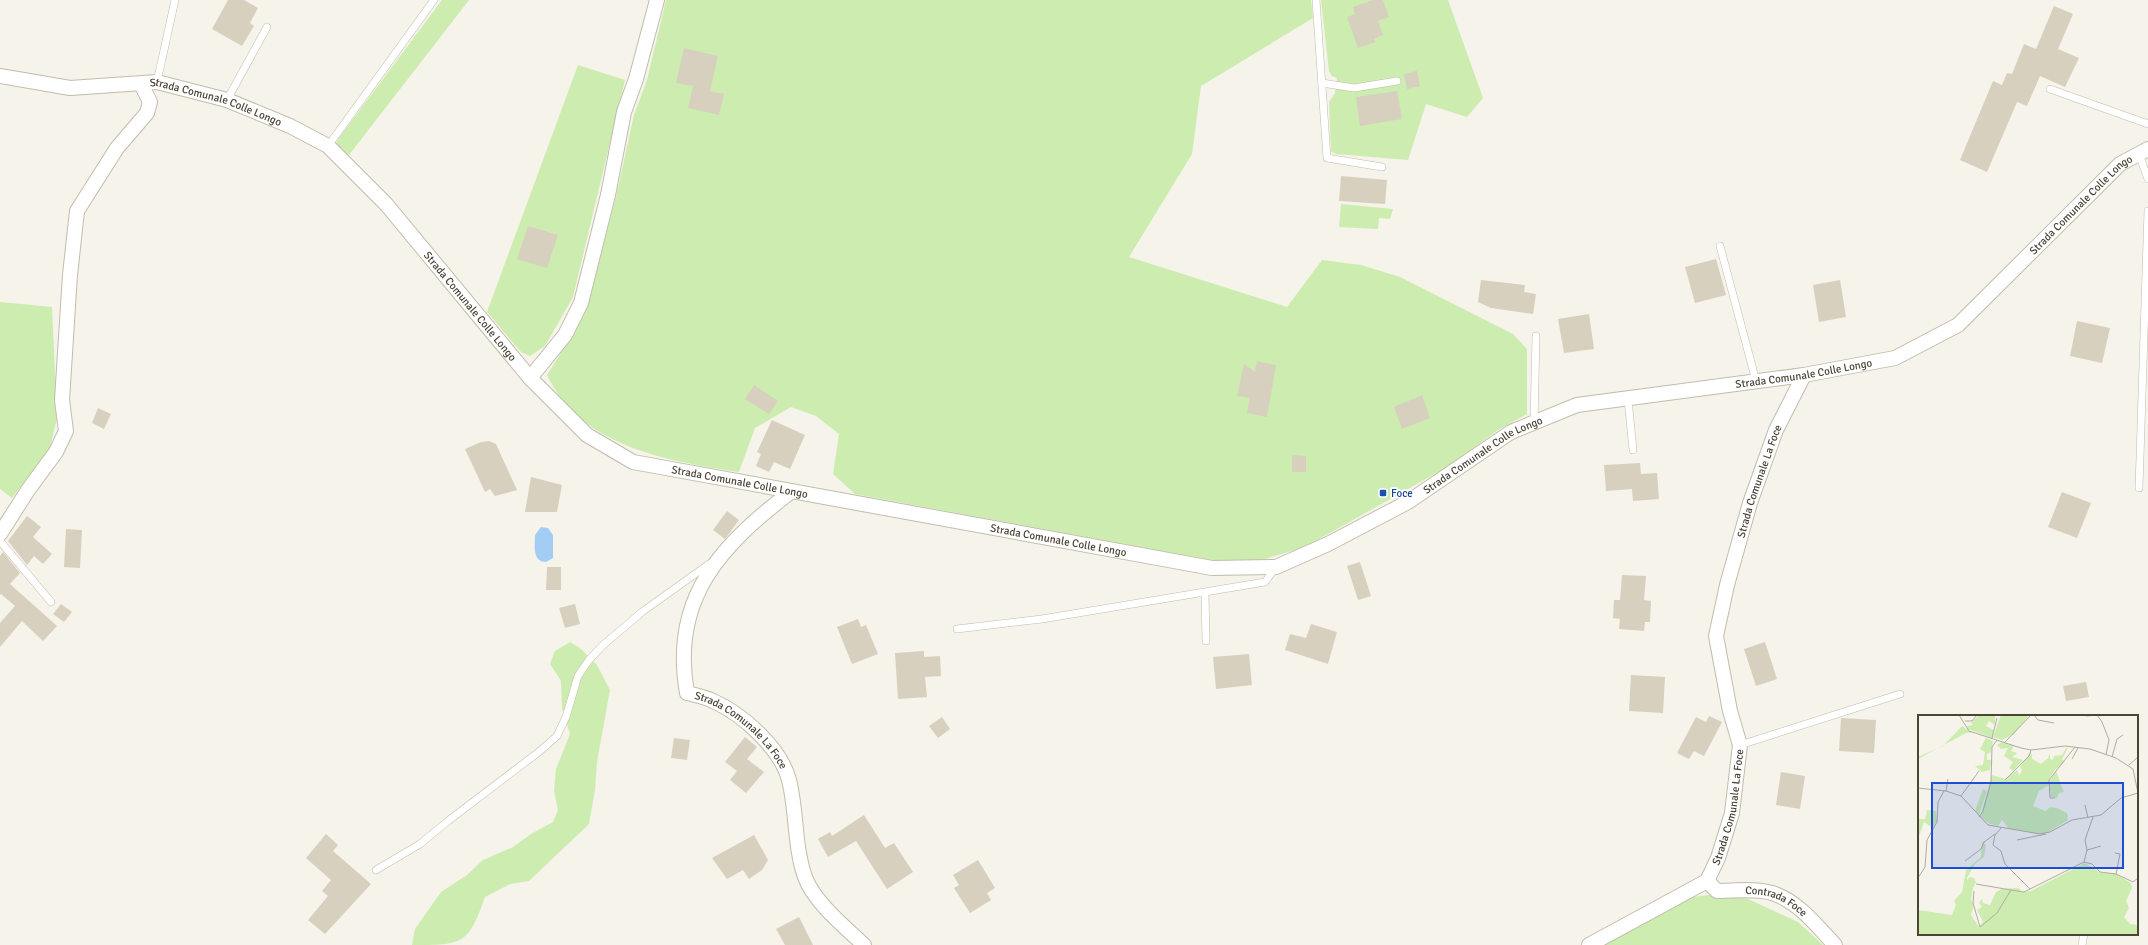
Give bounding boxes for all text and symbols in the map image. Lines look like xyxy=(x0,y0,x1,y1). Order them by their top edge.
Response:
street label: Strada Comunale Colle Longo xyxy=(149,75,284,128)
street label: Strada Comunale Colle Longo xyxy=(2026,152,2135,257)
street label: Strada Comunale Colle Longo xyxy=(421,249,520,364)
street label: Strada Comunale Colle Longo xyxy=(1734,356,1873,391)
street label: Strada Comunale Colle Longo xyxy=(1421,413,1545,496)
street label: Strada Comunale La Foce xyxy=(1734,422,1784,539)
street label: Strada Comunale Colle Longo xyxy=(671,463,809,500)
place label: Foce xyxy=(1391,487,1413,500)
marker: Foce xyxy=(1378,488,1388,498)
street label: Strada Comunale Colle Longo xyxy=(989,521,1128,559)
street label: Strada Comunale La Foce xyxy=(693,689,790,771)
inset map xyxy=(1918,715,2138,935)
street label: Strada Comunale La Foce xyxy=(1709,748,1746,867)
street label: Contrada Foce xyxy=(1745,884,1810,919)

